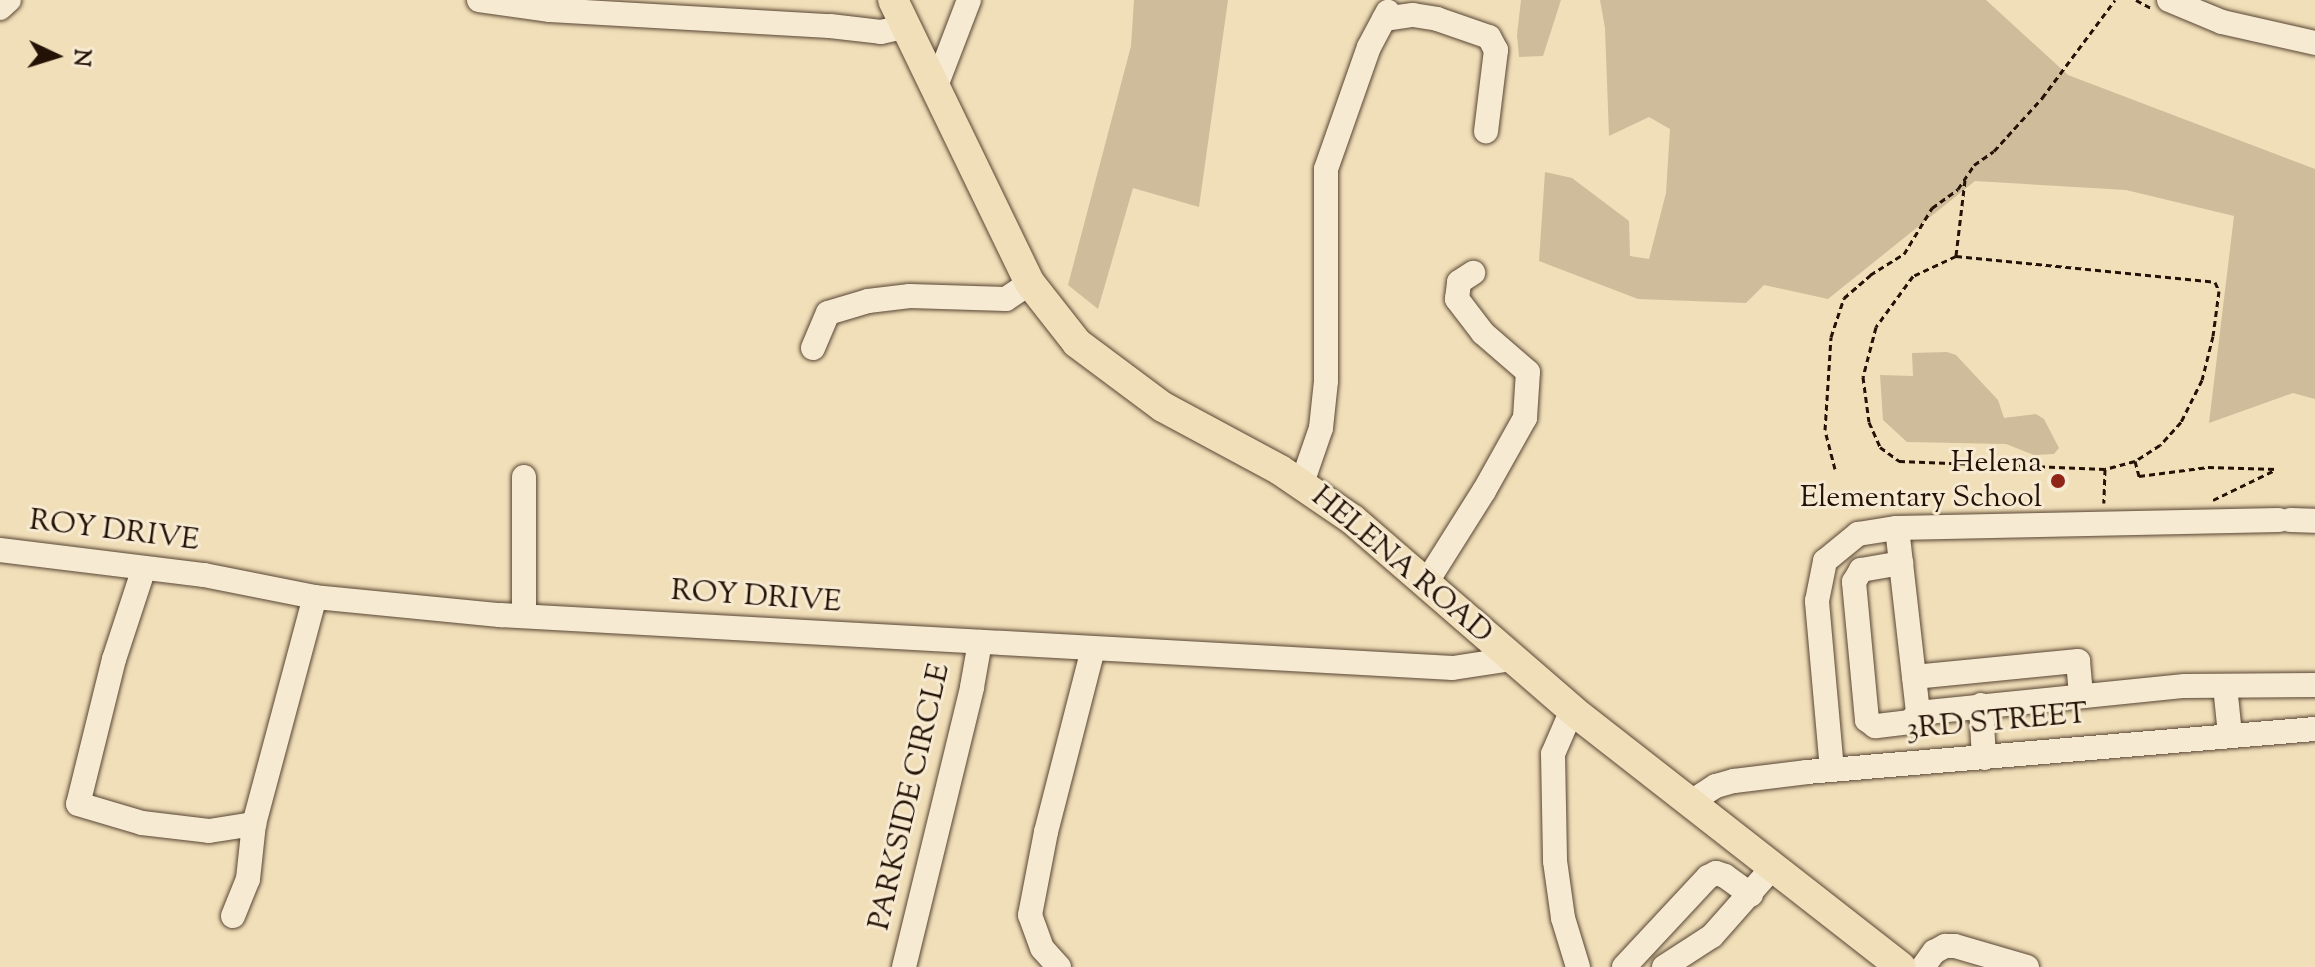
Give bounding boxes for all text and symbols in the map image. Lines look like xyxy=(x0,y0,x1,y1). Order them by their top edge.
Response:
north arrow xyxy=(16,16,96,96)
text: N xyxy=(63,48,97,68)
place label: Helena Elementary School xyxy=(1800,446,2042,516)
marker: Helena Elementary School xyxy=(2049,472,2067,490)
street label: HELENA ROAD xyxy=(1303,480,1499,652)
street label: ROY DRIVE xyxy=(27,504,201,560)
street label: ROY DRIVE xyxy=(670,574,842,622)
street label: PARKSIDE CIRCLE xyxy=(863,660,959,934)
street label: 3RD STREET xyxy=(1905,697,2089,749)

